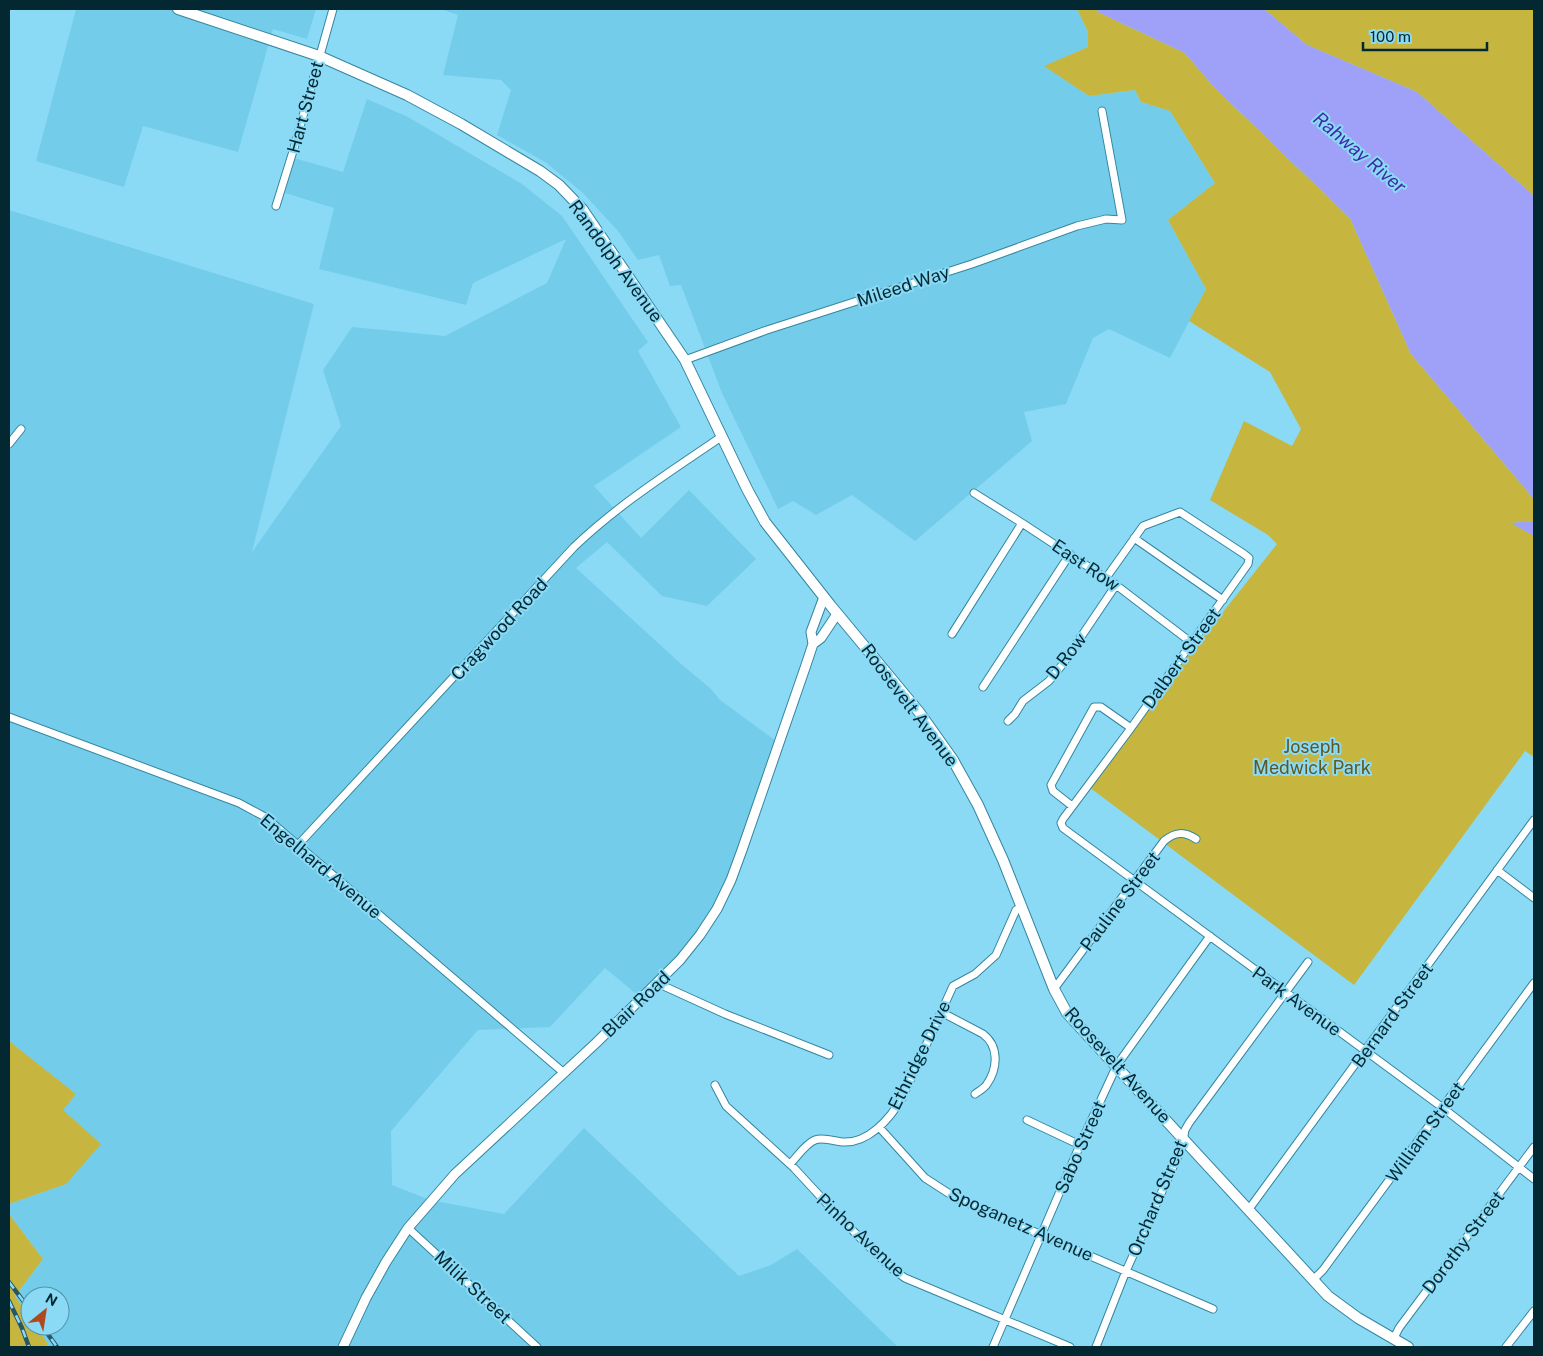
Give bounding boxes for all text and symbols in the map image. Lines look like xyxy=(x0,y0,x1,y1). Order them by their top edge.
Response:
scale bar xyxy=(1363,20,1487,52)
text: 100 m xyxy=(1370,28,1411,45)
street label: Hart Street xyxy=(283,59,327,155)
water label: Rahway River xyxy=(1309,107,1411,198)
street label: Randolph Avenue xyxy=(565,196,667,326)
street label: Mileed Way xyxy=(854,261,952,311)
street label: East Row xyxy=(1048,535,1124,595)
street label: Cragwood Road xyxy=(446,573,552,685)
street label: Dalbert Street xyxy=(1137,604,1225,712)
street label: D Row xyxy=(1041,629,1091,683)
street label: Roosevelt Avenue xyxy=(857,639,963,771)
park label: Joseph Medwick Park xyxy=(1253,736,1371,778)
street label: Engelhard Avenue xyxy=(256,809,386,923)
street label: Pauline Street xyxy=(1076,847,1164,955)
street label: Bernard Street xyxy=(1347,959,1437,1071)
street label: Park Avenue xyxy=(1249,962,1345,1040)
street label: Blair Road xyxy=(598,967,674,1041)
street label: Ethridge Drive xyxy=(884,997,954,1113)
street label: Roosevelt Avenue xyxy=(1061,1003,1175,1127)
street label: William Street xyxy=(1381,1078,1469,1186)
street label: Sabo Street xyxy=(1050,1097,1110,1197)
street label: Orchard Street xyxy=(1123,1137,1191,1259)
street label: Spoganetz Avenue xyxy=(946,1183,1096,1265)
street label: Dorothy Street xyxy=(1418,1187,1508,1297)
street label: Pinho Avenue xyxy=(812,1189,910,1281)
street label: Milik Street xyxy=(430,1246,516,1328)
north arrow xyxy=(20,1286,70,1336)
text: N xyxy=(43,1290,60,1309)

